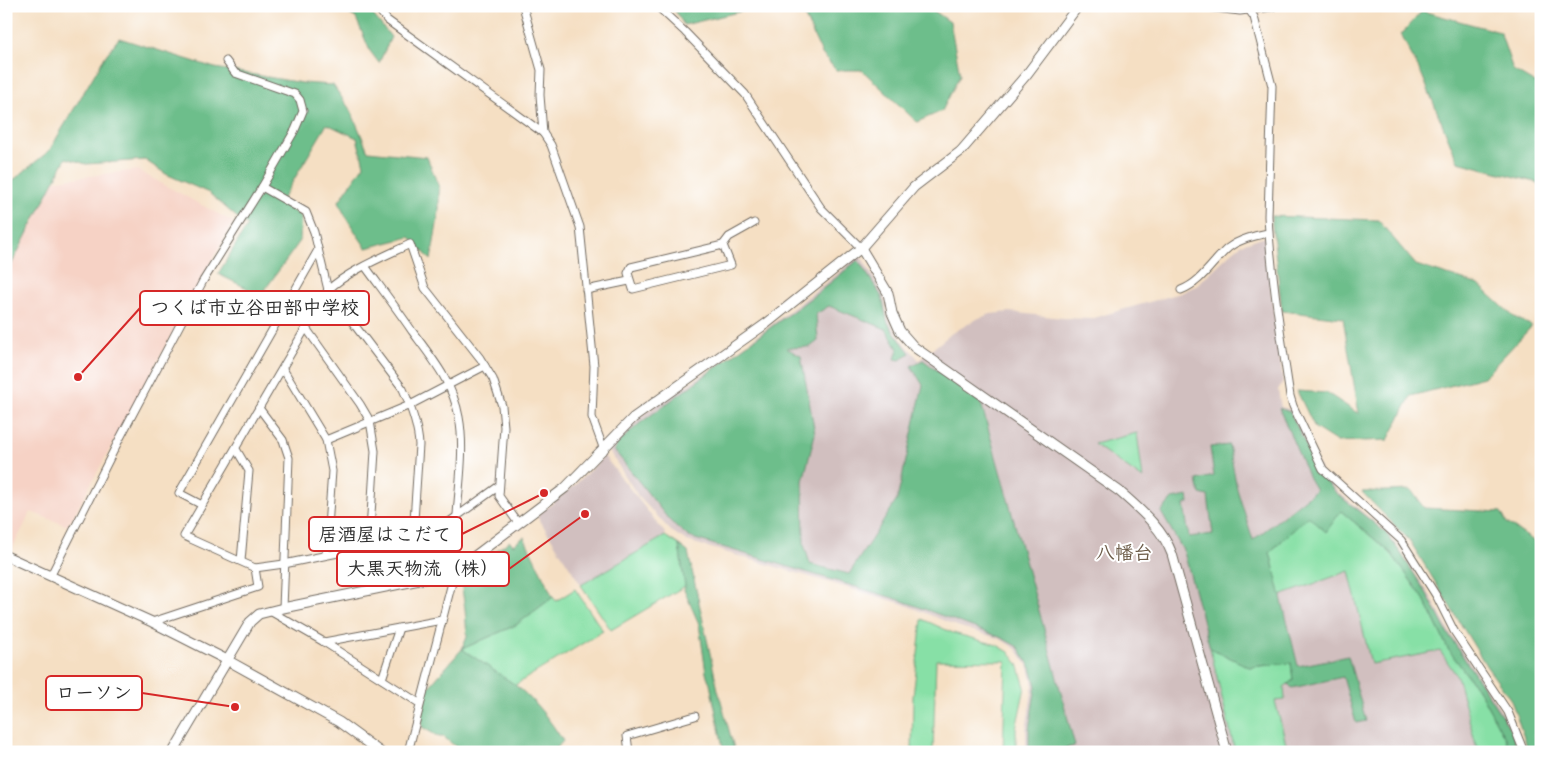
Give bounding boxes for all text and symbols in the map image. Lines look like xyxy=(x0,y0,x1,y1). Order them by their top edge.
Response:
callout: つくば市立谷田部中学校 xyxy=(140,291,369,325)
text: つくば市立谷田部中学校 xyxy=(150,295,360,322)
callout: 居酒屋はこだて xyxy=(309,517,462,551)
text: 居酒屋はこだて xyxy=(318,522,452,549)
district label: 八幡台 xyxy=(1095,540,1153,567)
callout: 大黒天物流（株） xyxy=(337,552,509,586)
text: 大黒天物流（株） xyxy=(347,556,499,583)
callout: ローソン xyxy=(46,676,142,710)
text: ローソン xyxy=(56,680,132,707)

